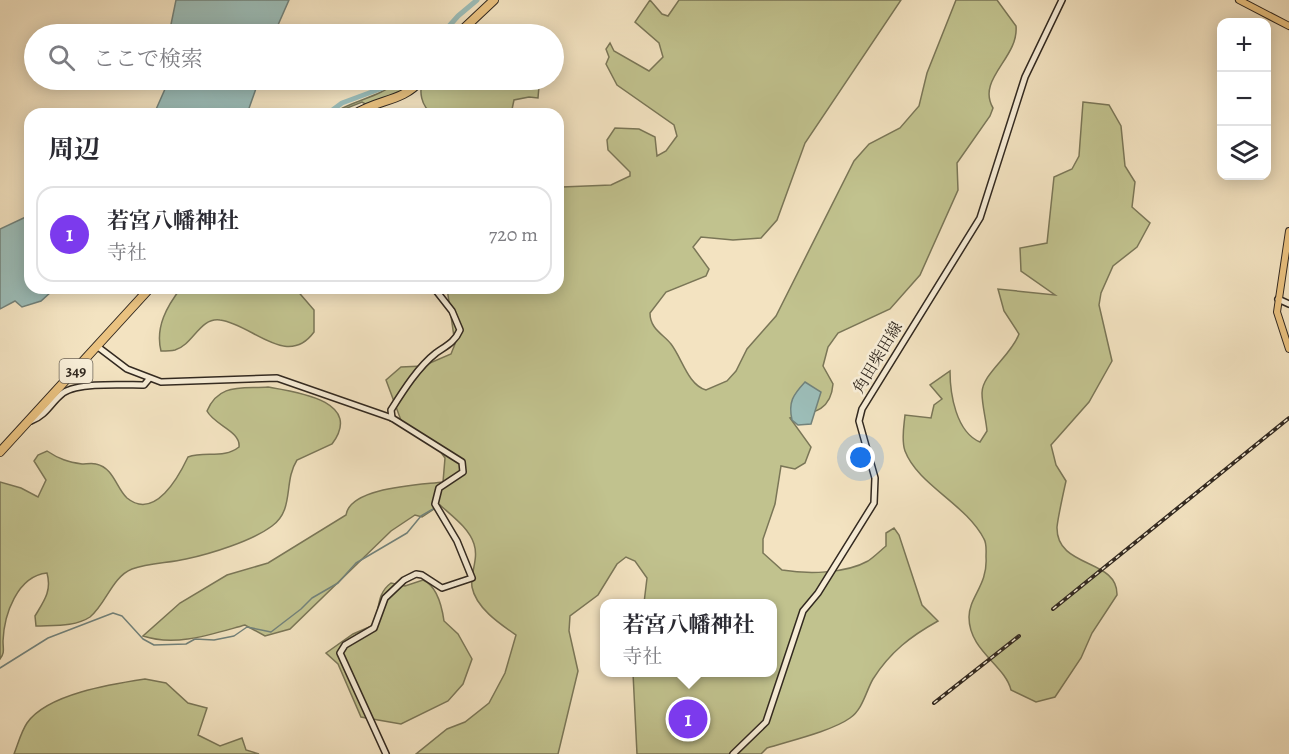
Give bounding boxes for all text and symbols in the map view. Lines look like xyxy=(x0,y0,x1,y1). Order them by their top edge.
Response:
map controls xyxy=(1217,18,1271,180)
button: + xyxy=(1217,18,1271,72)
search box xyxy=(24,24,564,90)
icon: search xyxy=(45,41,78,74)
text: ここで検索 xyxy=(93,44,203,74)
button: − xyxy=(1217,72,1271,126)
button: layers xyxy=(1217,126,1271,180)
text: 周辺 xyxy=(48,132,100,167)
text: 若宮八幡神社 xyxy=(107,206,239,236)
text: 1 xyxy=(66,221,73,248)
text: 720 m xyxy=(489,221,538,248)
text: 寺社 xyxy=(107,239,147,266)
street label: 角田柴田線 xyxy=(848,318,908,397)
road number: 349 xyxy=(60,359,92,383)
your location xyxy=(846,443,875,472)
popup xyxy=(600,599,777,677)
text: 若宮八幡神社 xyxy=(622,610,755,640)
text: 寺社 xyxy=(622,643,662,670)
pin: 1 xyxy=(668,696,708,742)

